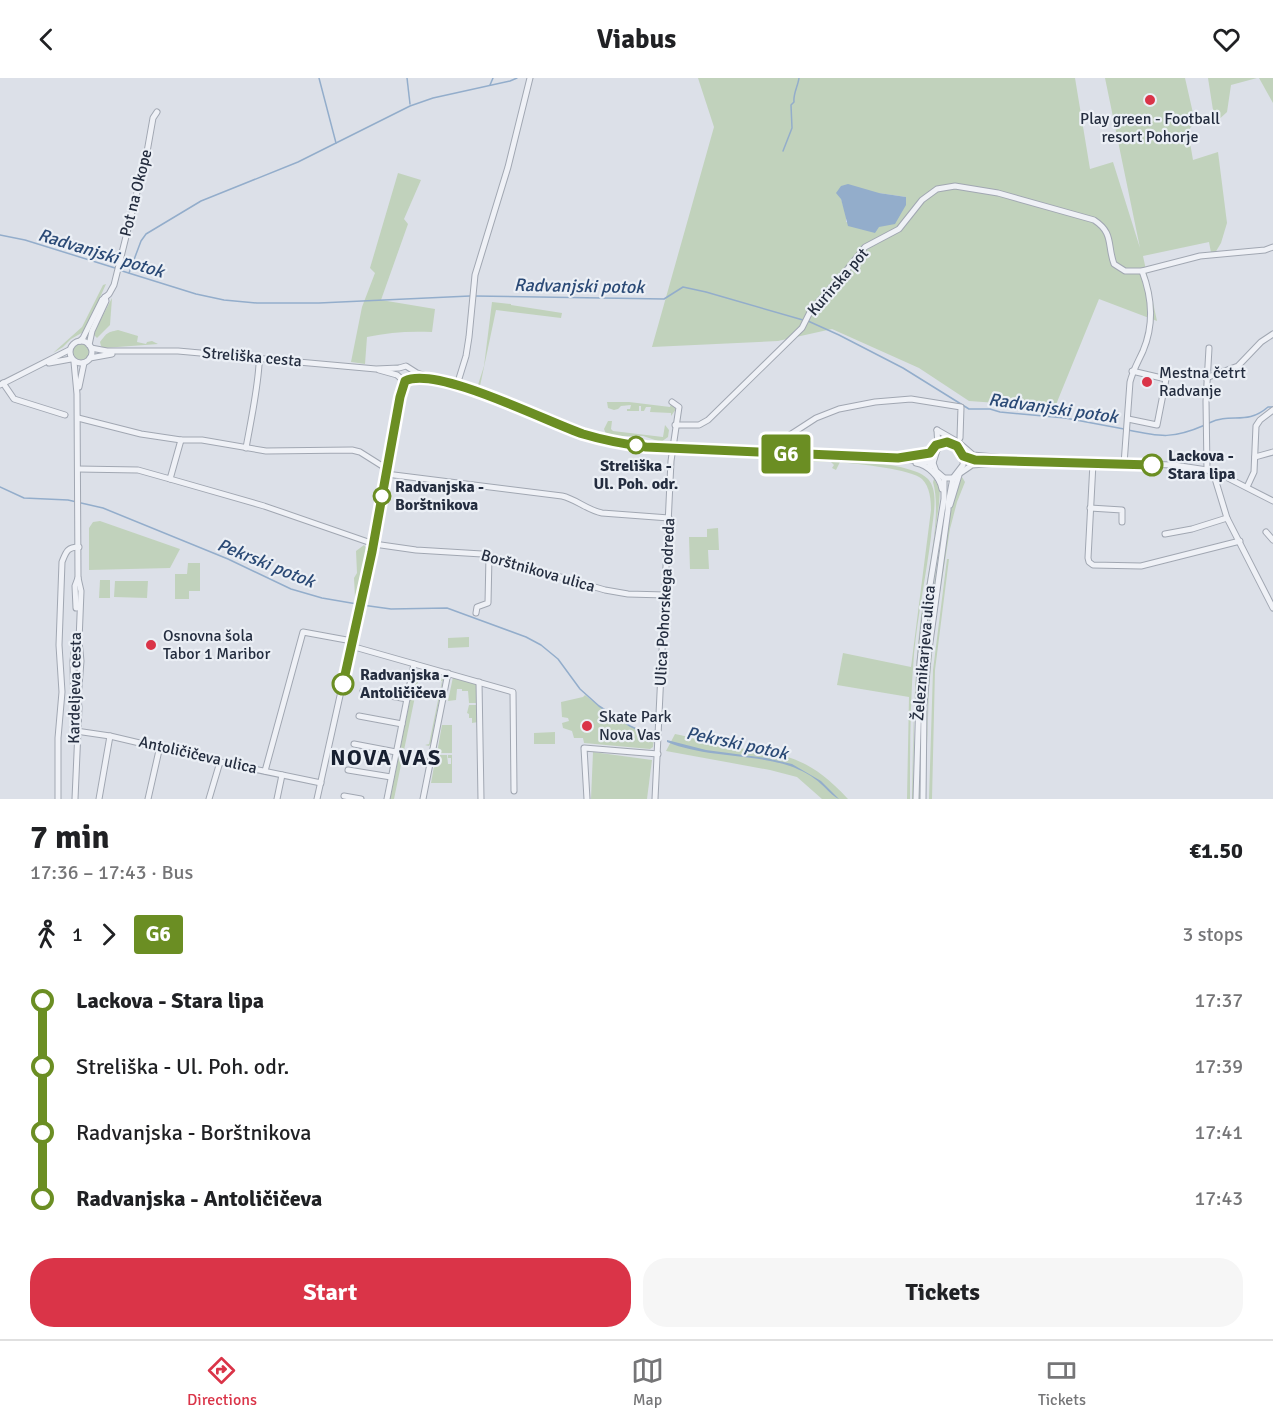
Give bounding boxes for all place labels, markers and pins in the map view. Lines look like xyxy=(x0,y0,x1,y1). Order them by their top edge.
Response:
marker: Play green - Football resort Pohorje xyxy=(1143,93,1157,107)
place label: Play green - Football resort Pohorje xyxy=(1080,109,1220,147)
place label: Mestna četrt Radvanje xyxy=(1159,363,1246,401)
marker: Mestna četrt Radvanje xyxy=(1140,375,1154,389)
marker: Streliška - Ul. Poh. odr. xyxy=(627,436,645,454)
place label: Lackova - Stara lipa xyxy=(1168,446,1235,484)
marker: Lackova - Stara lipa xyxy=(1141,454,1163,476)
place label: Streliška - Ul. Poh. odr. xyxy=(594,456,678,494)
place label: Radvanjska - Borštnikova xyxy=(395,477,484,515)
marker: Radvanjska - Borštnikova xyxy=(373,487,391,505)
place label: Osnovna šola Tabor 1 Maribor xyxy=(163,626,270,664)
marker: Osnovna šola Tabor 1 Maribor xyxy=(144,638,158,652)
place label: Radvanjska - Antoličičeva xyxy=(360,665,449,703)
marker: Radvanjska - Antoličičeva xyxy=(332,673,354,695)
place label: Skate Park Nova Vas xyxy=(599,707,672,745)
marker: Skate Park Nova Vas xyxy=(580,719,594,733)

